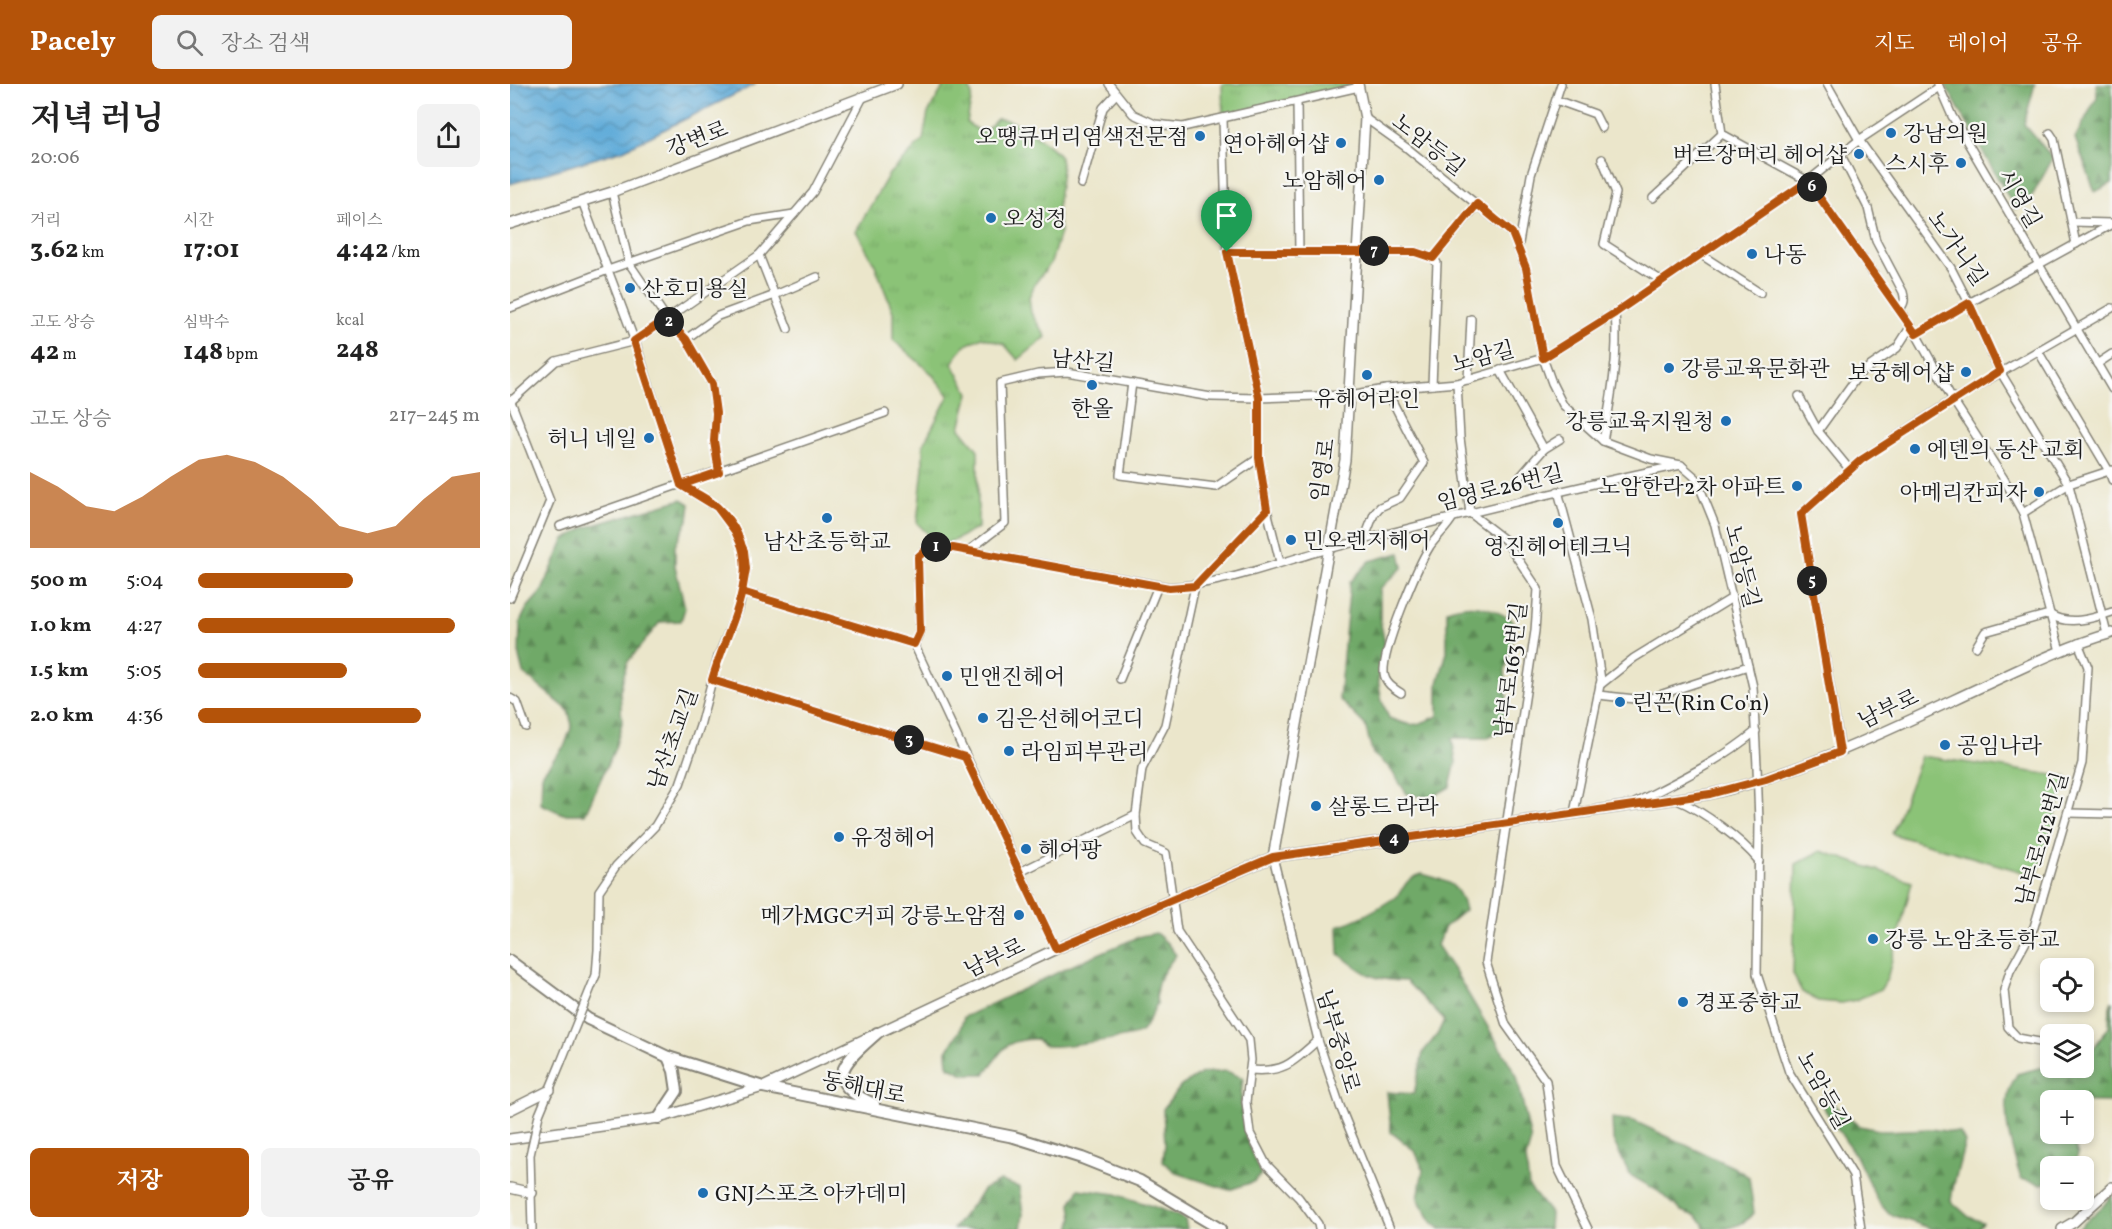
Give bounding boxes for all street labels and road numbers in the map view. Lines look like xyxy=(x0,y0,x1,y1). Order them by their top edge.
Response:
street label: 노암등길 xyxy=(1384,108,1471,184)
street label: 강변로 xyxy=(663,114,733,166)
street label: 시영길 xyxy=(1988,164,2047,235)
street label: 노가니길 xyxy=(1919,206,1993,293)
street label: 노암길 xyxy=(1449,335,1518,382)
street label: 남산길 xyxy=(1050,344,1116,381)
street label: 임영로 xyxy=(1305,437,1344,504)
street label: 임영로26번길 xyxy=(1434,459,1567,520)
street label: 노암등길 xyxy=(1715,522,1766,612)
street label: 남부로163번길 xyxy=(1489,600,1536,740)
street label: 남부로 xyxy=(1854,683,1925,738)
street label: 남산초교길 xyxy=(642,685,707,795)
street label: 남부로212번길 xyxy=(2009,769,2077,910)
street label: 남부로 xyxy=(960,932,1031,987)
street label: 남부중앙로 xyxy=(1307,986,1366,1097)
street label: 노암등길 xyxy=(1788,1047,1856,1136)
street label: 동해대로 xyxy=(819,1066,908,1113)

